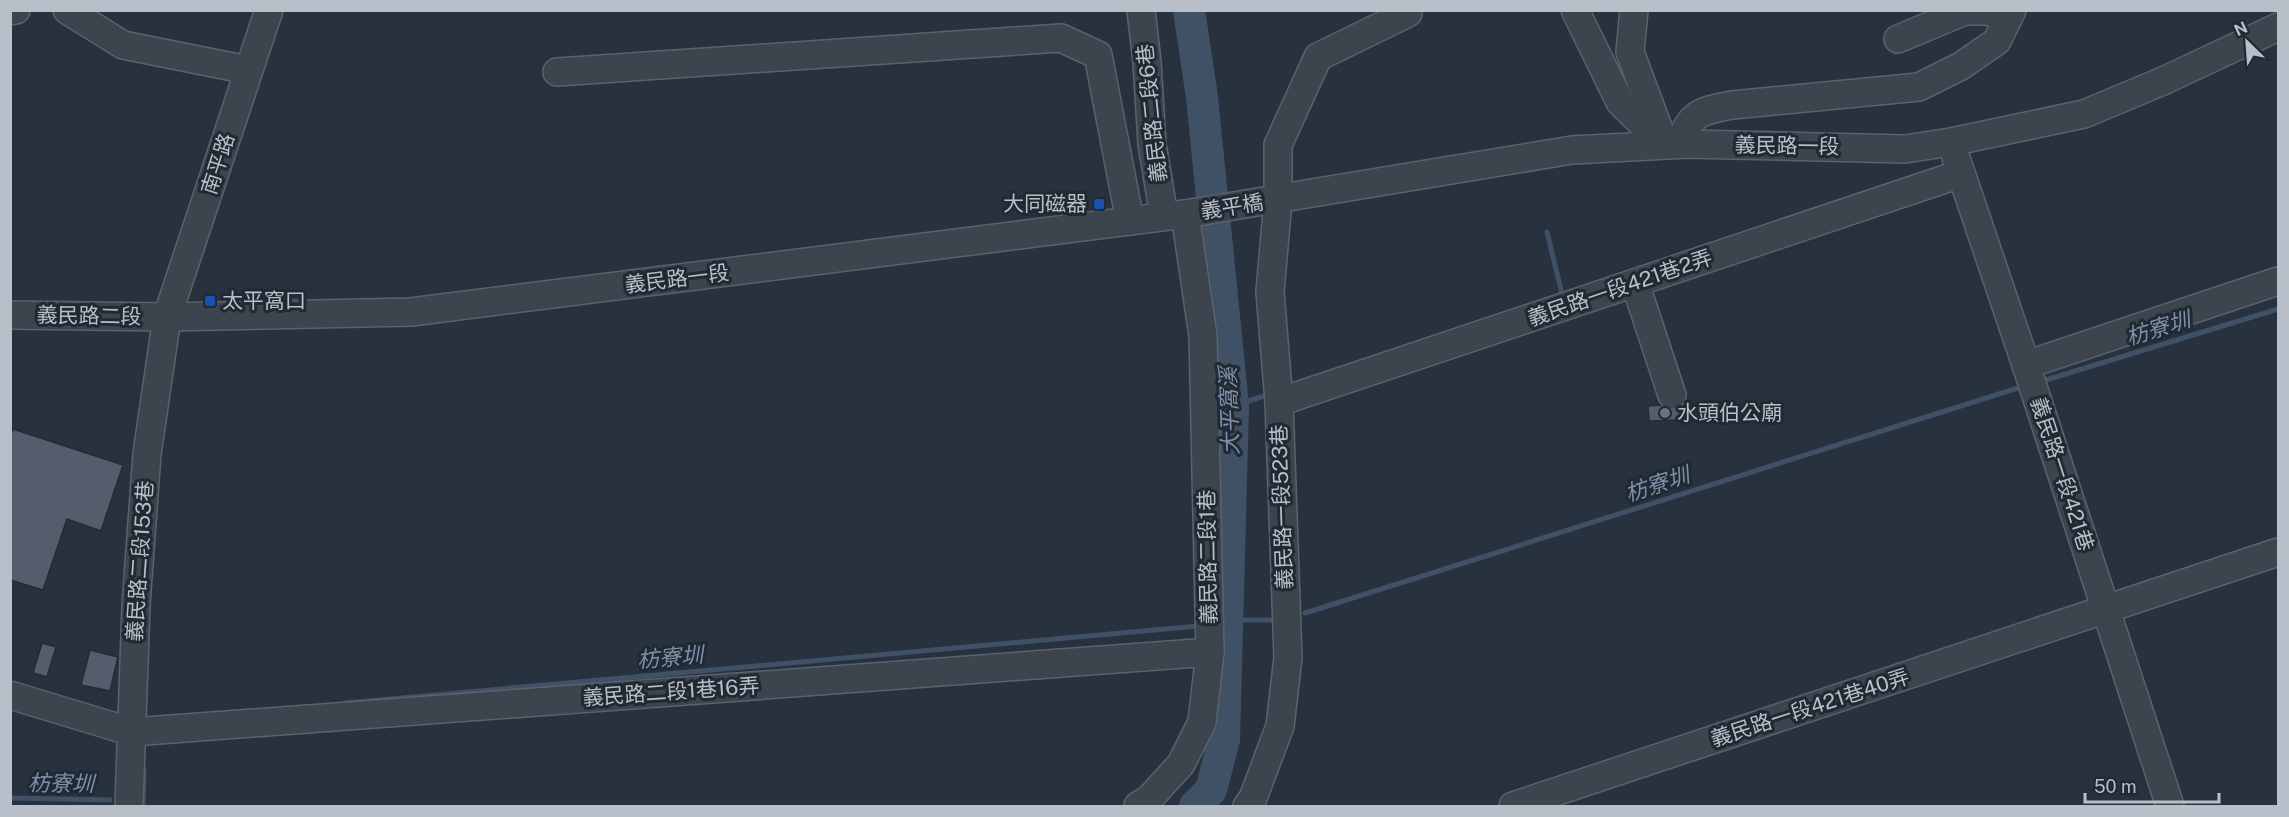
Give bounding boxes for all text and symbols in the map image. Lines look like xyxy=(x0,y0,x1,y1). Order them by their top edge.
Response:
north arrow xyxy=(2217,12,2277,72)
text: N xyxy=(2231,18,2251,40)
street label: 義民路二段6巷 xyxy=(1132,43,1171,184)
street label: 南平路 xyxy=(196,130,239,198)
street label: 義民路一段 xyxy=(1734,132,1840,159)
street label: 義平橋 xyxy=(1199,189,1265,224)
place label: 大同磁器 xyxy=(1003,191,1087,216)
marker: 大同磁器 xyxy=(1092,197,1106,211)
street label: 義民路一段421巷2弄 xyxy=(1524,244,1716,331)
street label: 義民路一段 xyxy=(623,260,731,297)
place label: 太平窩口 xyxy=(222,288,306,313)
marker: 太平窩口 xyxy=(203,294,217,308)
street label: 義民路二段 xyxy=(36,302,142,329)
water label: 枋寮圳 xyxy=(2123,305,2196,350)
water label: 大平窩溪 xyxy=(1214,364,1244,455)
street label: 義民路一段421巷 xyxy=(2026,394,2099,554)
place label: 水頭伯公廟 xyxy=(1677,400,1782,425)
marker: 水頭伯公廟 xyxy=(1658,406,1672,420)
street label: 義民路一段523巷 xyxy=(1266,424,1297,590)
water label: 枋寮圳 xyxy=(1622,461,1695,507)
street label: 義民路二段153巷 xyxy=(121,480,158,642)
street label: 義民路二段1巷 xyxy=(1194,490,1221,624)
water label: 枋寮圳 xyxy=(636,641,707,673)
street label: 義民路一段421巷40弄 xyxy=(1707,664,1912,751)
street label: 義民路二段1巷16弄 xyxy=(582,673,760,710)
scale bar xyxy=(2085,766,2218,804)
water label: 枋寮圳 xyxy=(28,769,97,797)
text: 50 m xyxy=(2094,776,2137,797)

